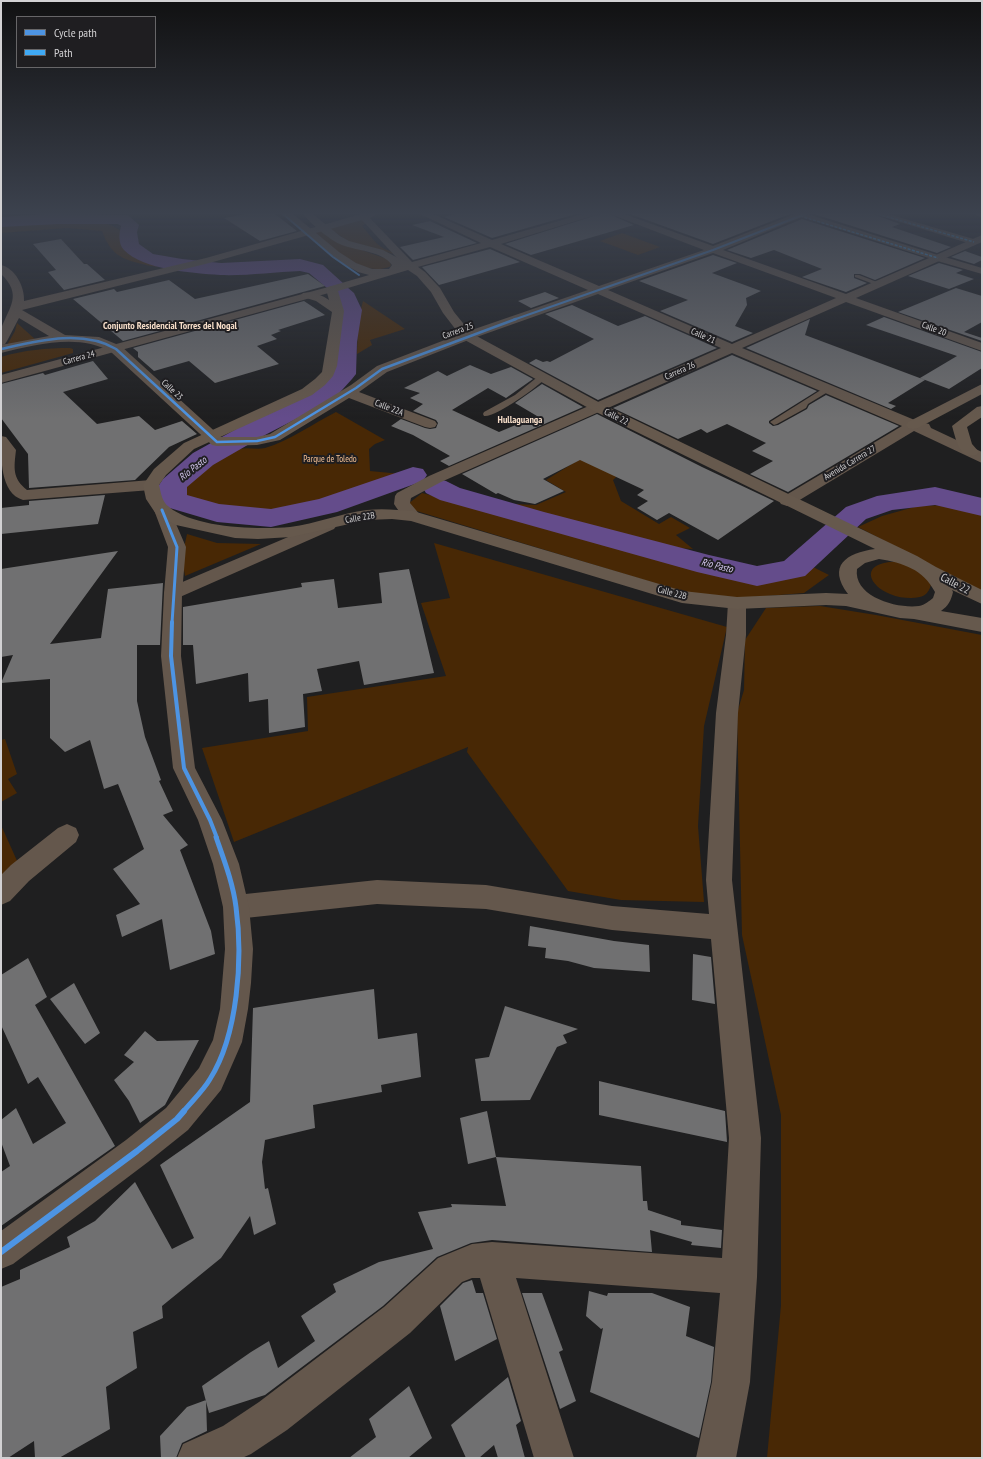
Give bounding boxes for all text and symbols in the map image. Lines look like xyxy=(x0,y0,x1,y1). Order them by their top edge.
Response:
legend xyxy=(16,16,156,68)
text: Cycle path xyxy=(54,25,97,40)
text: Path xyxy=(54,45,72,60)
district label: Conjunto Residencial Torres del Nogal xyxy=(103,320,237,332)
street label: Carrera 25 xyxy=(441,320,475,342)
street label: Calle 20 xyxy=(920,320,948,338)
street label: Calle 21 xyxy=(689,326,717,346)
street label: Carrera 24 xyxy=(62,349,96,367)
street label: Carrera 26 xyxy=(663,359,697,383)
street label: Calle 23 xyxy=(159,377,185,403)
street label: Calle 22A xyxy=(373,398,405,418)
street label: Calle 22 xyxy=(602,407,630,427)
district label: Hullaguanga xyxy=(498,414,542,426)
street label: Avenida Carrera 27 xyxy=(822,443,878,483)
water label: Río Pasto xyxy=(177,454,209,484)
park label: Parque de Toledo xyxy=(303,454,357,464)
street label: Calle 22B xyxy=(344,510,376,526)
water label: Río Pasto xyxy=(700,556,734,576)
street label: Calle 22 xyxy=(938,571,972,597)
street label: Calle 22B xyxy=(656,584,688,602)

